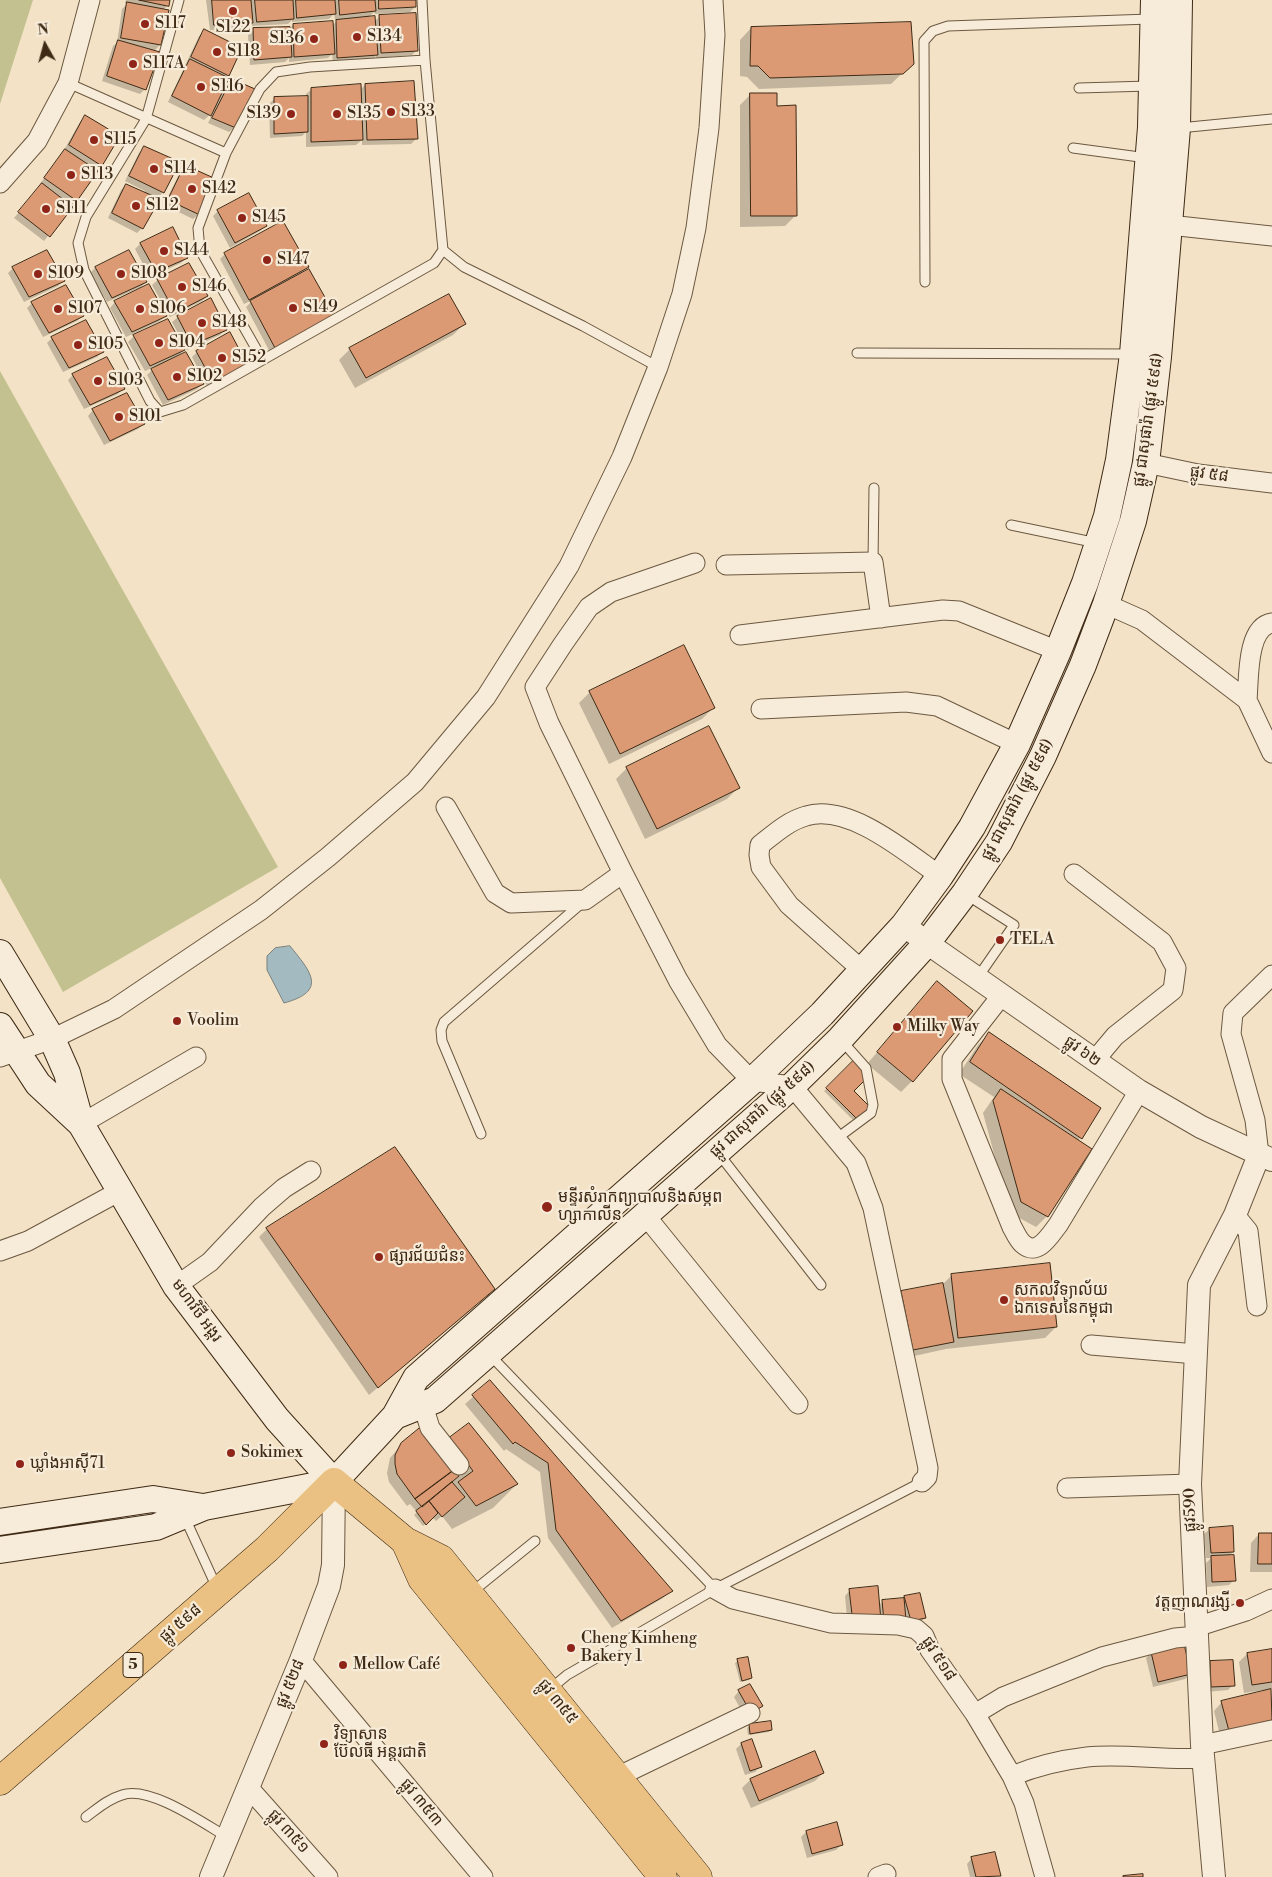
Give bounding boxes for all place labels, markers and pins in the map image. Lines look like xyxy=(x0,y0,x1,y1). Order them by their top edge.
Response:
marker: S122 xyxy=(227,5,239,17)
place label: S117 xyxy=(155,14,186,34)
marker: S117 xyxy=(139,18,151,30)
place label: S122 xyxy=(216,18,250,38)
place label: S134 xyxy=(367,27,402,47)
place label: S136 xyxy=(269,29,304,49)
marker: S134 xyxy=(351,31,363,43)
marker: S136 xyxy=(308,33,320,45)
place label: S118 xyxy=(227,42,260,62)
marker: S118 xyxy=(211,46,223,58)
place label: S117A xyxy=(143,54,185,74)
marker: S117A xyxy=(127,58,139,70)
place label: S116 xyxy=(211,77,244,97)
marker: S116 xyxy=(195,81,207,93)
place label: S133 xyxy=(401,102,435,122)
place label: S139 xyxy=(246,104,281,124)
place label: S135 xyxy=(347,104,381,124)
marker: S133 xyxy=(385,106,397,118)
marker: S139 xyxy=(285,108,297,120)
marker: S135 xyxy=(331,108,343,120)
place label: S115 xyxy=(104,130,136,150)
marker: S115 xyxy=(88,134,100,146)
place label: S114 xyxy=(164,159,196,179)
marker: S114 xyxy=(148,163,160,175)
place label: S113 xyxy=(81,165,113,185)
marker: S113 xyxy=(65,169,77,181)
place label: S142 xyxy=(202,179,236,199)
marker: S142 xyxy=(186,183,198,195)
place label: S112 xyxy=(146,196,179,216)
place label: S111 xyxy=(56,199,87,219)
marker: S112 xyxy=(130,200,142,212)
marker: S111 xyxy=(40,203,52,215)
place label: S145 xyxy=(252,208,286,228)
marker: S145 xyxy=(236,212,248,224)
place label: S144 xyxy=(174,241,209,261)
marker: S144 xyxy=(158,245,170,257)
place label: S147 xyxy=(277,250,309,270)
marker: S147 xyxy=(261,254,273,266)
place label: S109 xyxy=(48,264,84,284)
place label: S108 xyxy=(131,264,167,284)
marker: S109 xyxy=(32,268,44,280)
marker: S108 xyxy=(115,268,127,280)
place label: S146 xyxy=(192,277,227,297)
marker: S146 xyxy=(176,281,188,293)
place label: S149 xyxy=(303,298,338,318)
place label: S107 xyxy=(68,299,102,319)
place label: S106 xyxy=(150,299,186,319)
marker: S149 xyxy=(287,302,299,314)
marker: S107 xyxy=(52,303,64,315)
marker: S106 xyxy=(134,303,146,315)
place label: S148 xyxy=(212,313,247,333)
marker: S148 xyxy=(196,317,208,329)
place label: S104 xyxy=(169,333,205,353)
place label: S105 xyxy=(88,335,123,355)
marker: S104 xyxy=(153,337,165,349)
marker: S105 xyxy=(72,339,84,351)
place label: S152 xyxy=(232,348,266,368)
marker: S152 xyxy=(216,352,228,364)
place label: S102 xyxy=(187,367,222,387)
place label: S103 xyxy=(108,371,143,391)
marker: S102 xyxy=(171,371,183,383)
marker: S103 xyxy=(92,375,104,387)
place label: S101 xyxy=(129,407,162,427)
marker: S101 xyxy=(113,411,125,423)
place label: TELA xyxy=(1010,930,1054,950)
marker: TELA xyxy=(994,934,1006,946)
place label: Voolim xyxy=(187,1011,239,1031)
marker: Voolim xyxy=(171,1015,183,1027)
place label: Milky Way xyxy=(907,1017,980,1037)
marker: Milky Way xyxy=(891,1021,903,1033)
place label: មន្ទីរសំរាកព្យាបាលនិងសម្ភព ហ្សាកាលីន xyxy=(558,1188,722,1226)
marker: មន្ទីរសំរាកព្យាបាលនិងសម្ភព ហ្សាកាលីន xyxy=(540,1200,554,1214)
place label: ផ្សារជ័យជំនះ xyxy=(389,1247,465,1267)
marker: ផ្សារជ័យជំនះ xyxy=(373,1251,385,1263)
place label: សកលវិទ្យាល័យ ឯកទេសនៃកម្ពុជា xyxy=(1014,1281,1113,1319)
marker: សកលវិទ្យាល័យ ឯកទេសនៃកម្ពុជា xyxy=(998,1294,1010,1306)
place label: Sokimex xyxy=(241,1443,303,1463)
marker: Sokimex xyxy=(225,1447,237,1459)
place label: ឃ្លាំងអាសុី71 xyxy=(30,1454,105,1474)
marker: ឃ្លាំងអាសុី71 xyxy=(14,1458,26,1470)
place label: វត្តញាណរង្សី xyxy=(1155,1593,1230,1613)
marker: វត្តញាណរង្សី xyxy=(1234,1597,1246,1609)
place label: Cheng Kimheng Bakery 1 xyxy=(581,1629,697,1667)
marker: Cheng Kimheng Bakery 1 xyxy=(565,1642,577,1654)
place label: Mellow Café xyxy=(353,1655,440,1675)
marker: Mellow Café xyxy=(337,1659,349,1671)
place label: វិទ្យាស្ថាន ប៊ែលធី អន្ដរជាតិ xyxy=(334,1725,427,1763)
marker: វិទ្យាស្ថាន ប៊ែលធី អន្ដរជាតិ xyxy=(318,1738,330,1750)

